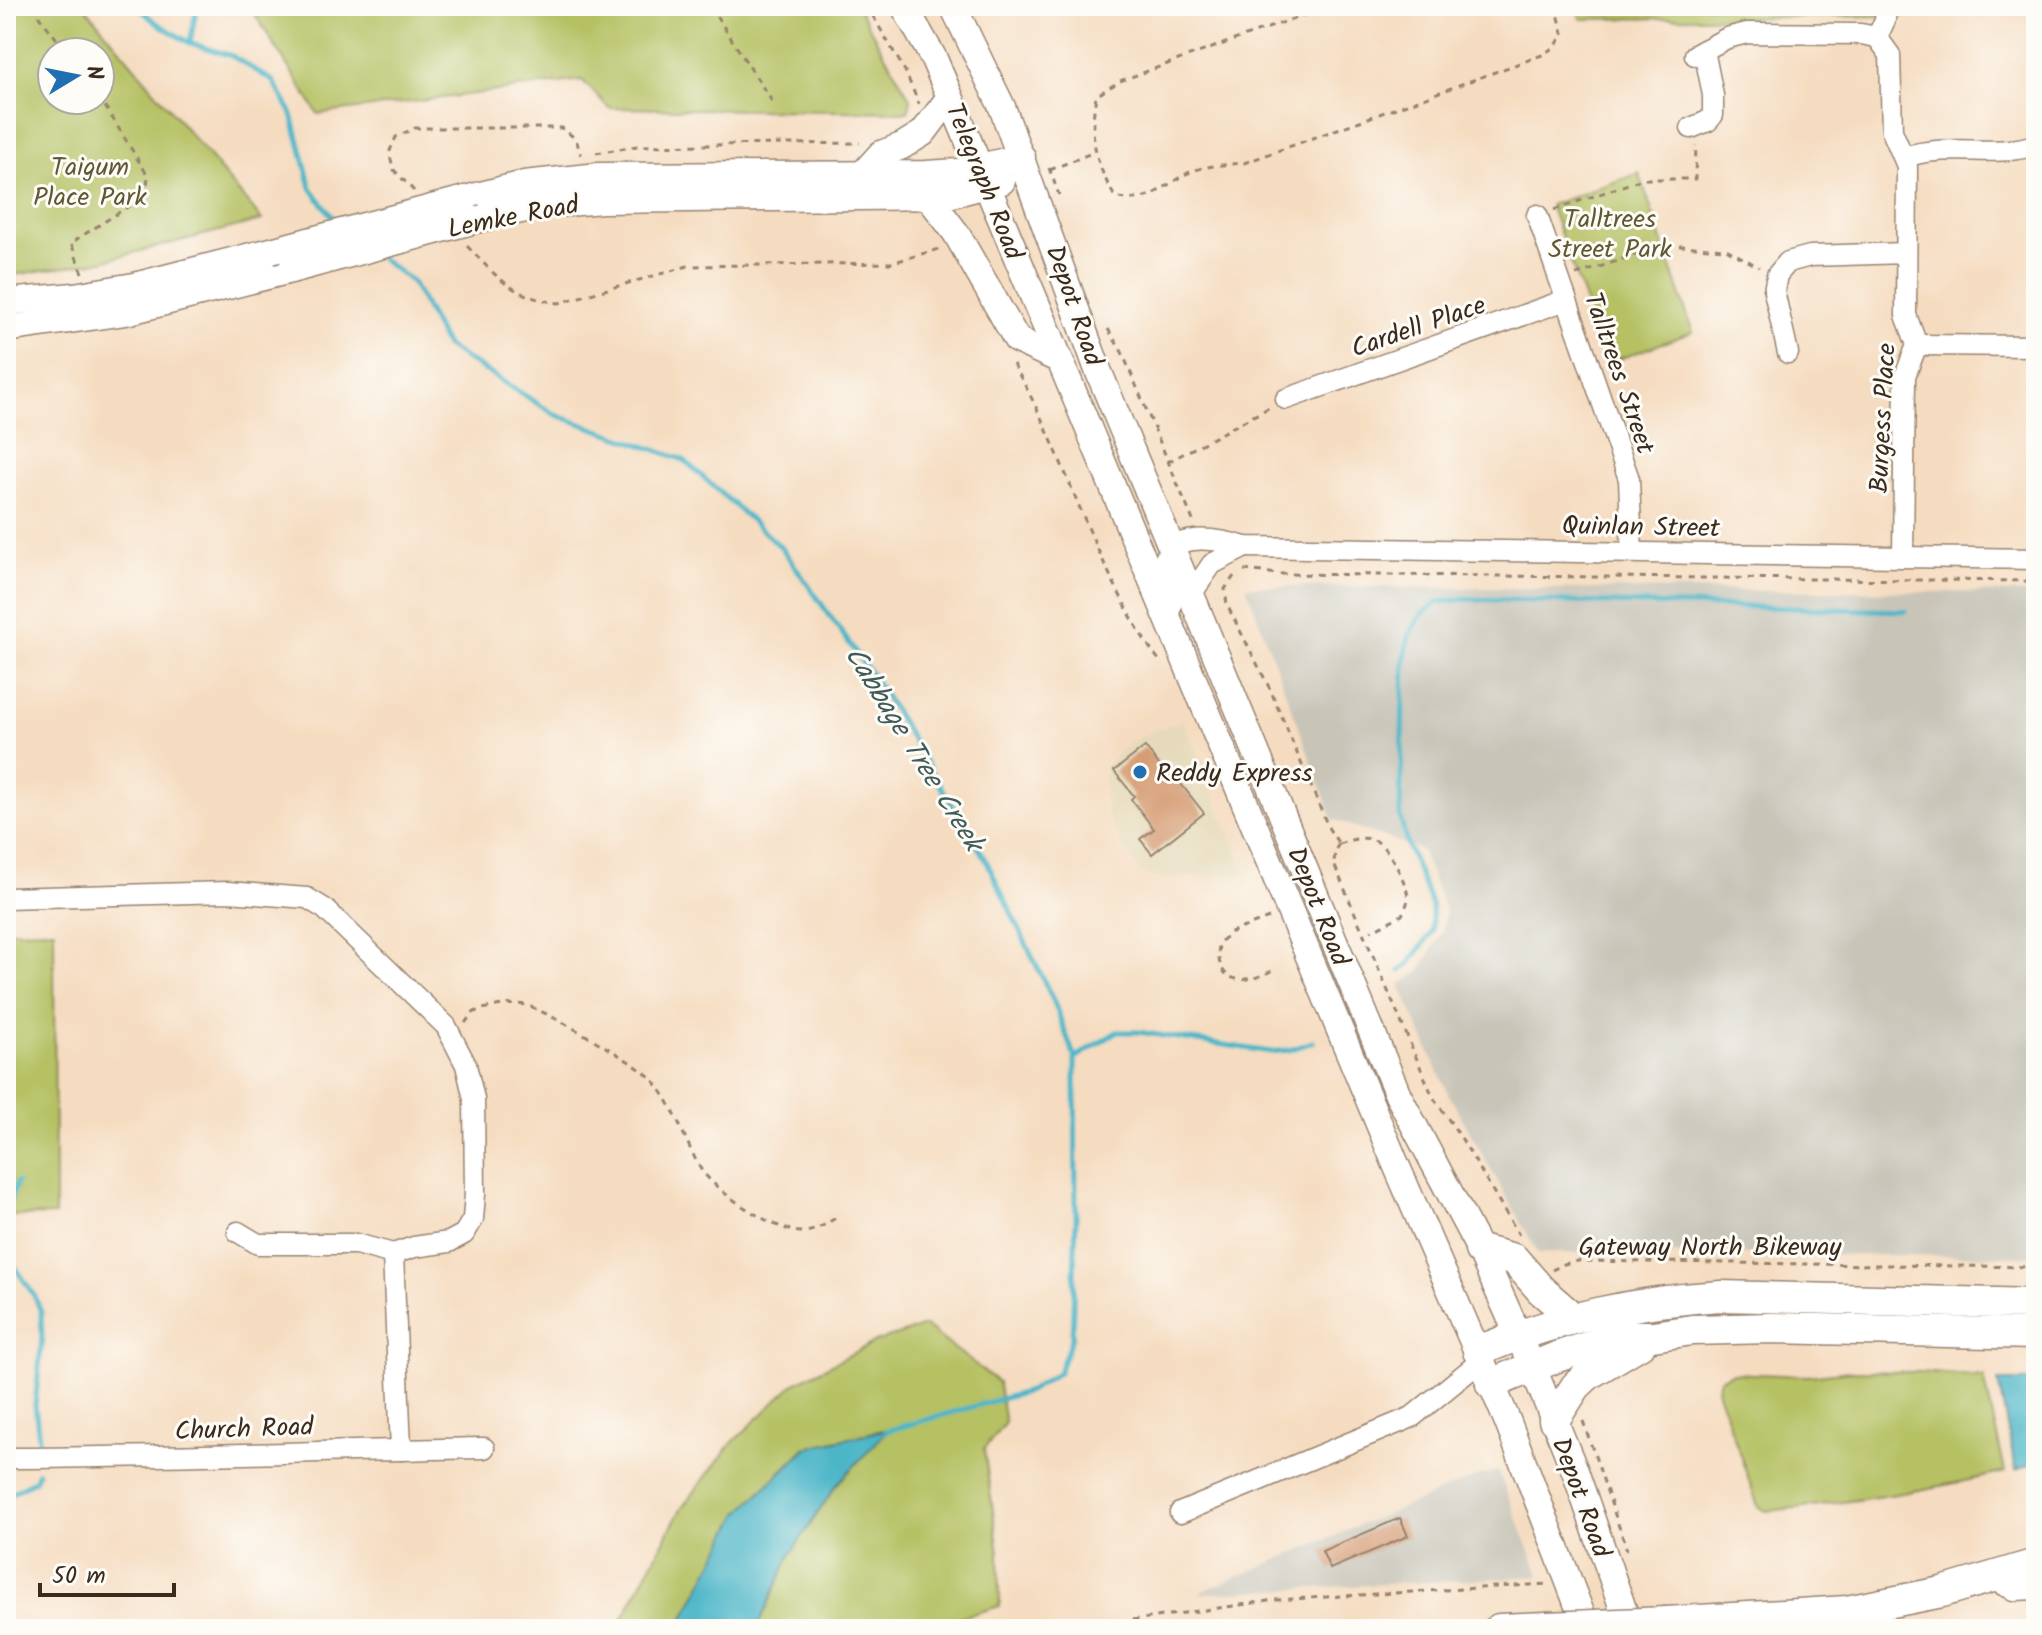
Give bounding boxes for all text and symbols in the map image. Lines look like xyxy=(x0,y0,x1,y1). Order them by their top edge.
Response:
north arrow xyxy=(36,36,116,116)
text: N xyxy=(75,63,112,83)
street label: Telegraph Road xyxy=(933,97,1034,267)
park label: Taigum Place Park xyxy=(33,147,148,219)
street label: Lemke Road xyxy=(444,184,584,251)
park label: Talltrees Street Park xyxy=(1548,199,1673,271)
street label: Depot Road xyxy=(1033,240,1114,373)
street label: Cardell Place xyxy=(1346,285,1492,371)
street label: Talltrees Street xyxy=(1571,287,1666,461)
street label: Burgess Place xyxy=(1859,342,1909,494)
street label: Quinlan Street xyxy=(1562,506,1721,550)
water label: Cabbage Tree Creek xyxy=(832,638,996,864)
place label: Reddy Express xyxy=(1156,753,1313,795)
marker: Reddy Express xyxy=(1131,763,1149,781)
street label: Depot Road xyxy=(1274,841,1360,974)
street label: Gateway North Bikeway xyxy=(1578,1227,1842,1269)
street label: Church Road xyxy=(174,1407,315,1453)
street label: Depot Road xyxy=(1539,1432,1622,1565)
scale bar xyxy=(40,1547,174,1597)
text: 50 m xyxy=(52,1557,106,1596)

